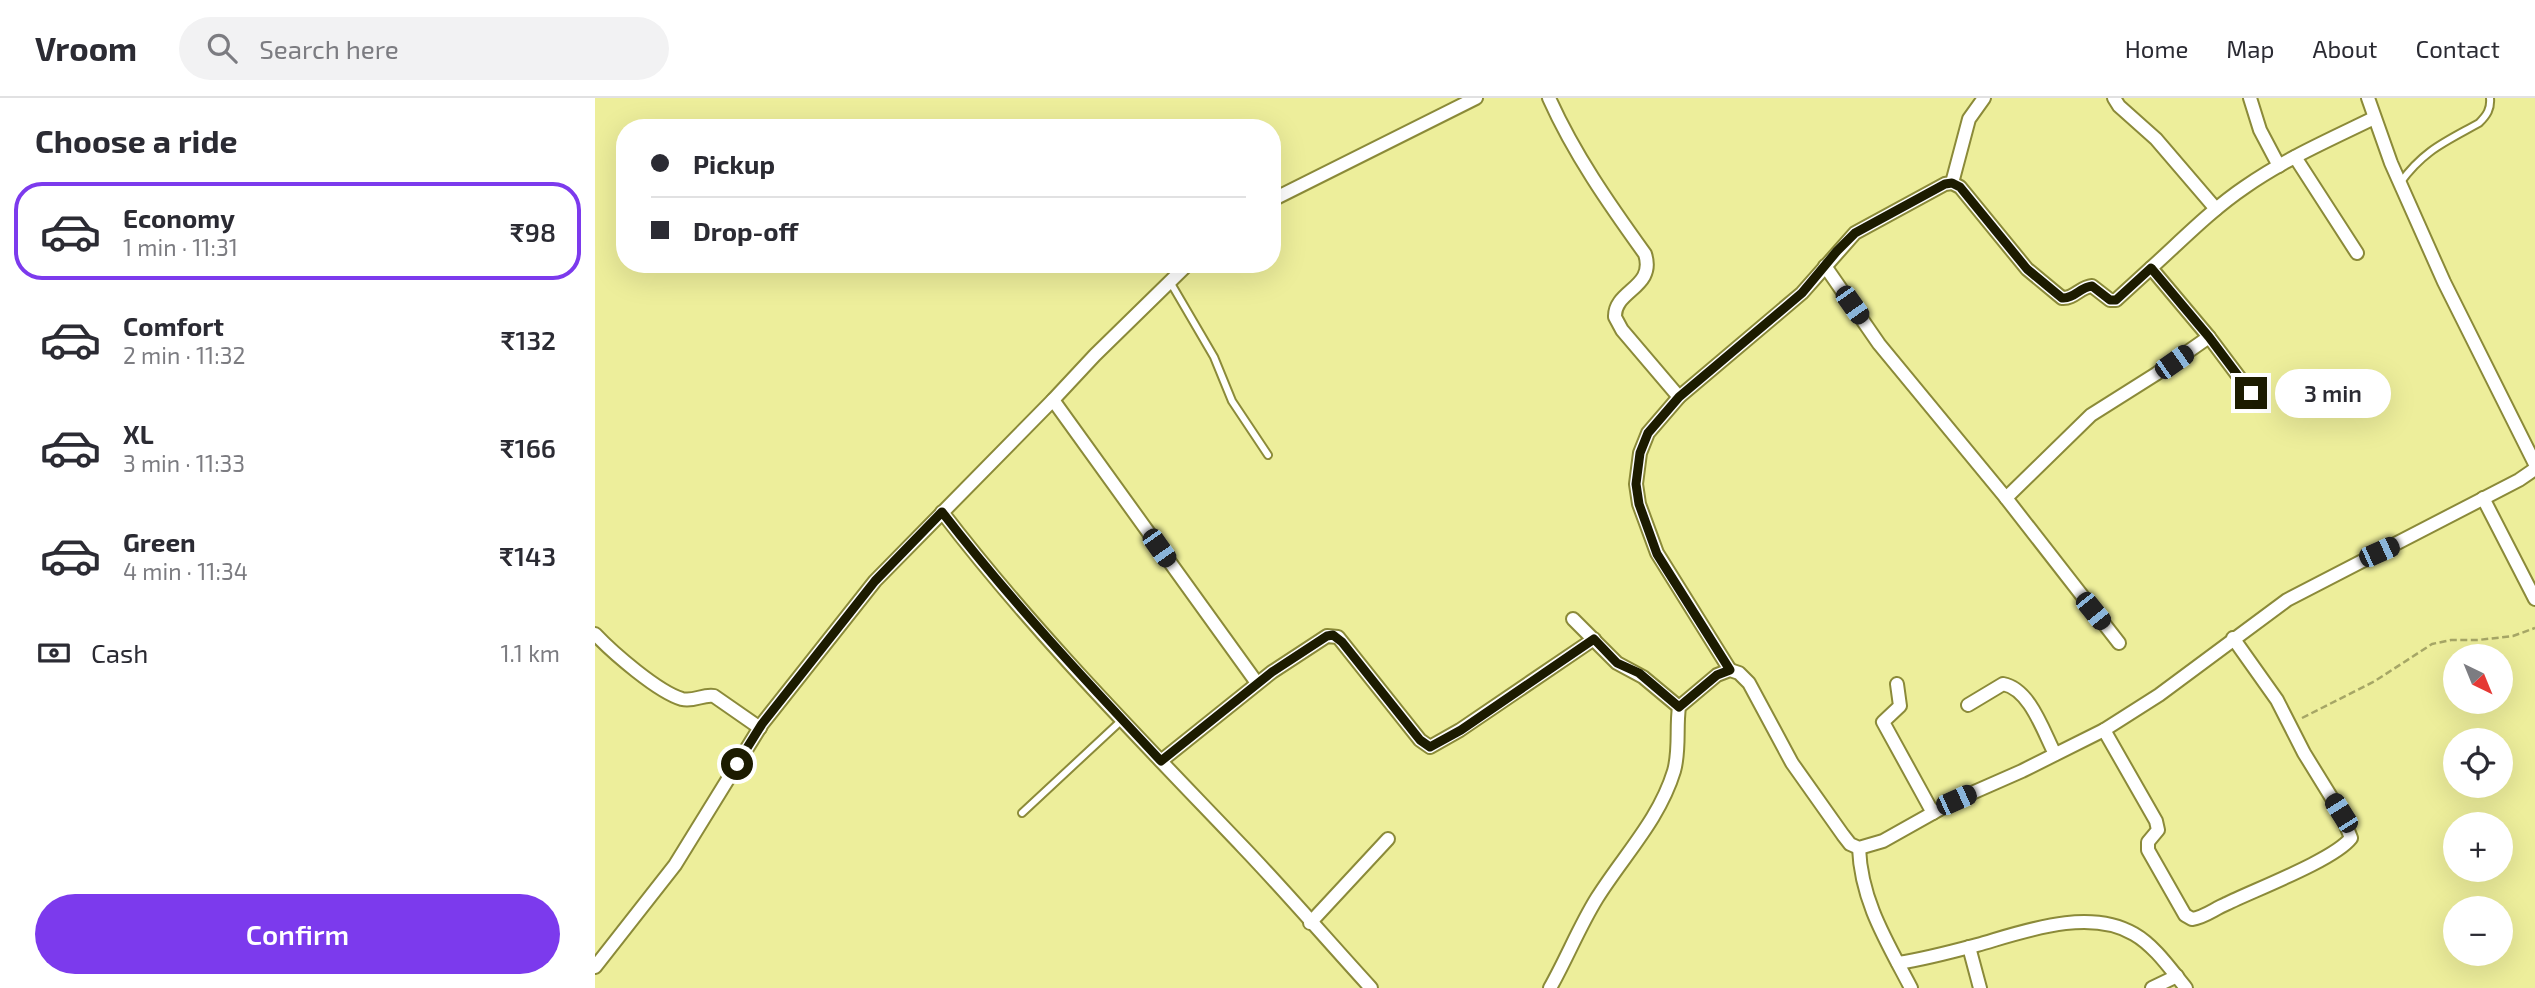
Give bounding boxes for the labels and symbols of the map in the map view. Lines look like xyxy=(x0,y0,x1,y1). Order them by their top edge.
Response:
car xyxy=(1832,282,1873,328)
car xyxy=(2151,341,2198,383)
callout: 3 min xyxy=(2275,368,2391,418)
route end xyxy=(2235,377,2267,409)
car xyxy=(1139,525,1180,571)
car xyxy=(2356,534,2403,570)
car xyxy=(2072,588,2115,634)
north arrow xyxy=(2443,644,2513,714)
route start xyxy=(721,748,753,780)
car xyxy=(1933,782,1980,818)
car xyxy=(2321,790,2362,836)

